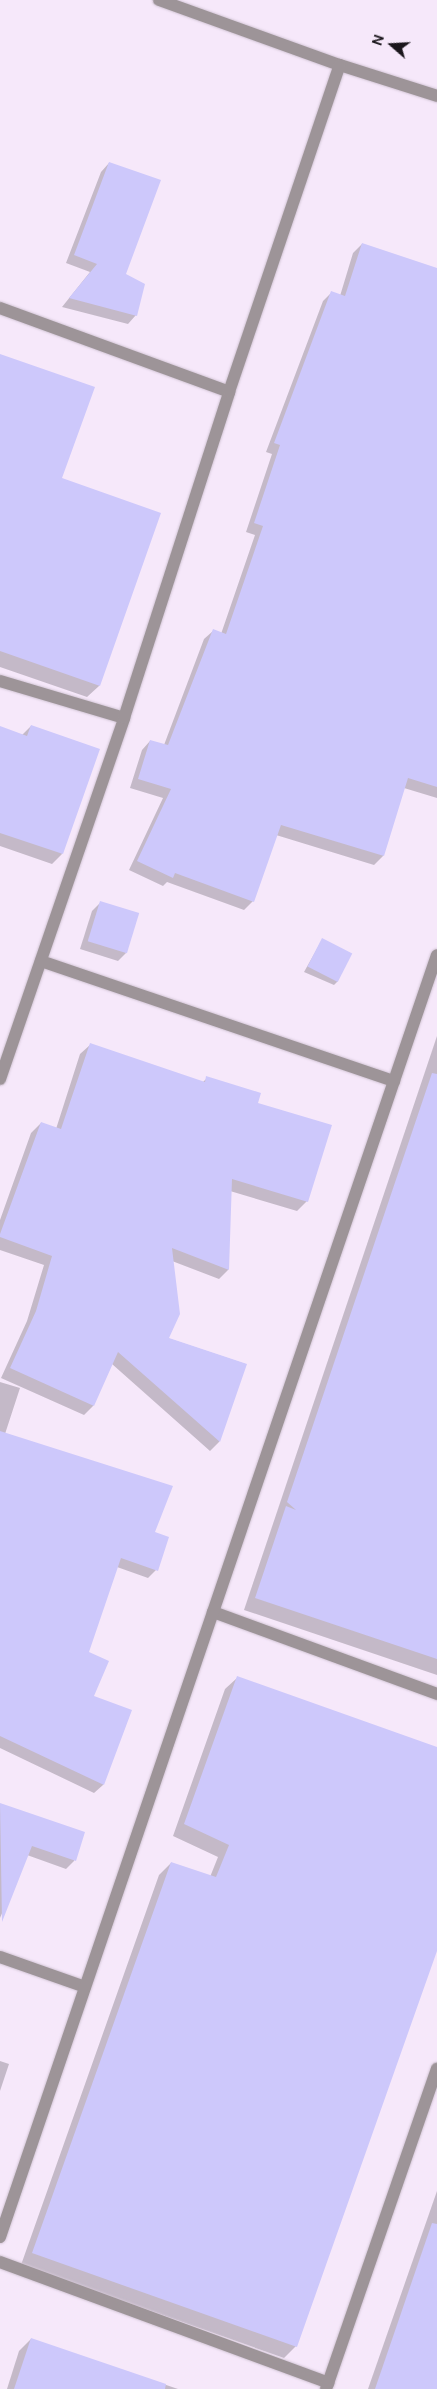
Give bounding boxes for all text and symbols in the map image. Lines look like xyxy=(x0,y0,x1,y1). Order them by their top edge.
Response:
north arrow xyxy=(367,20,417,70)
text: N xyxy=(368,32,388,48)

